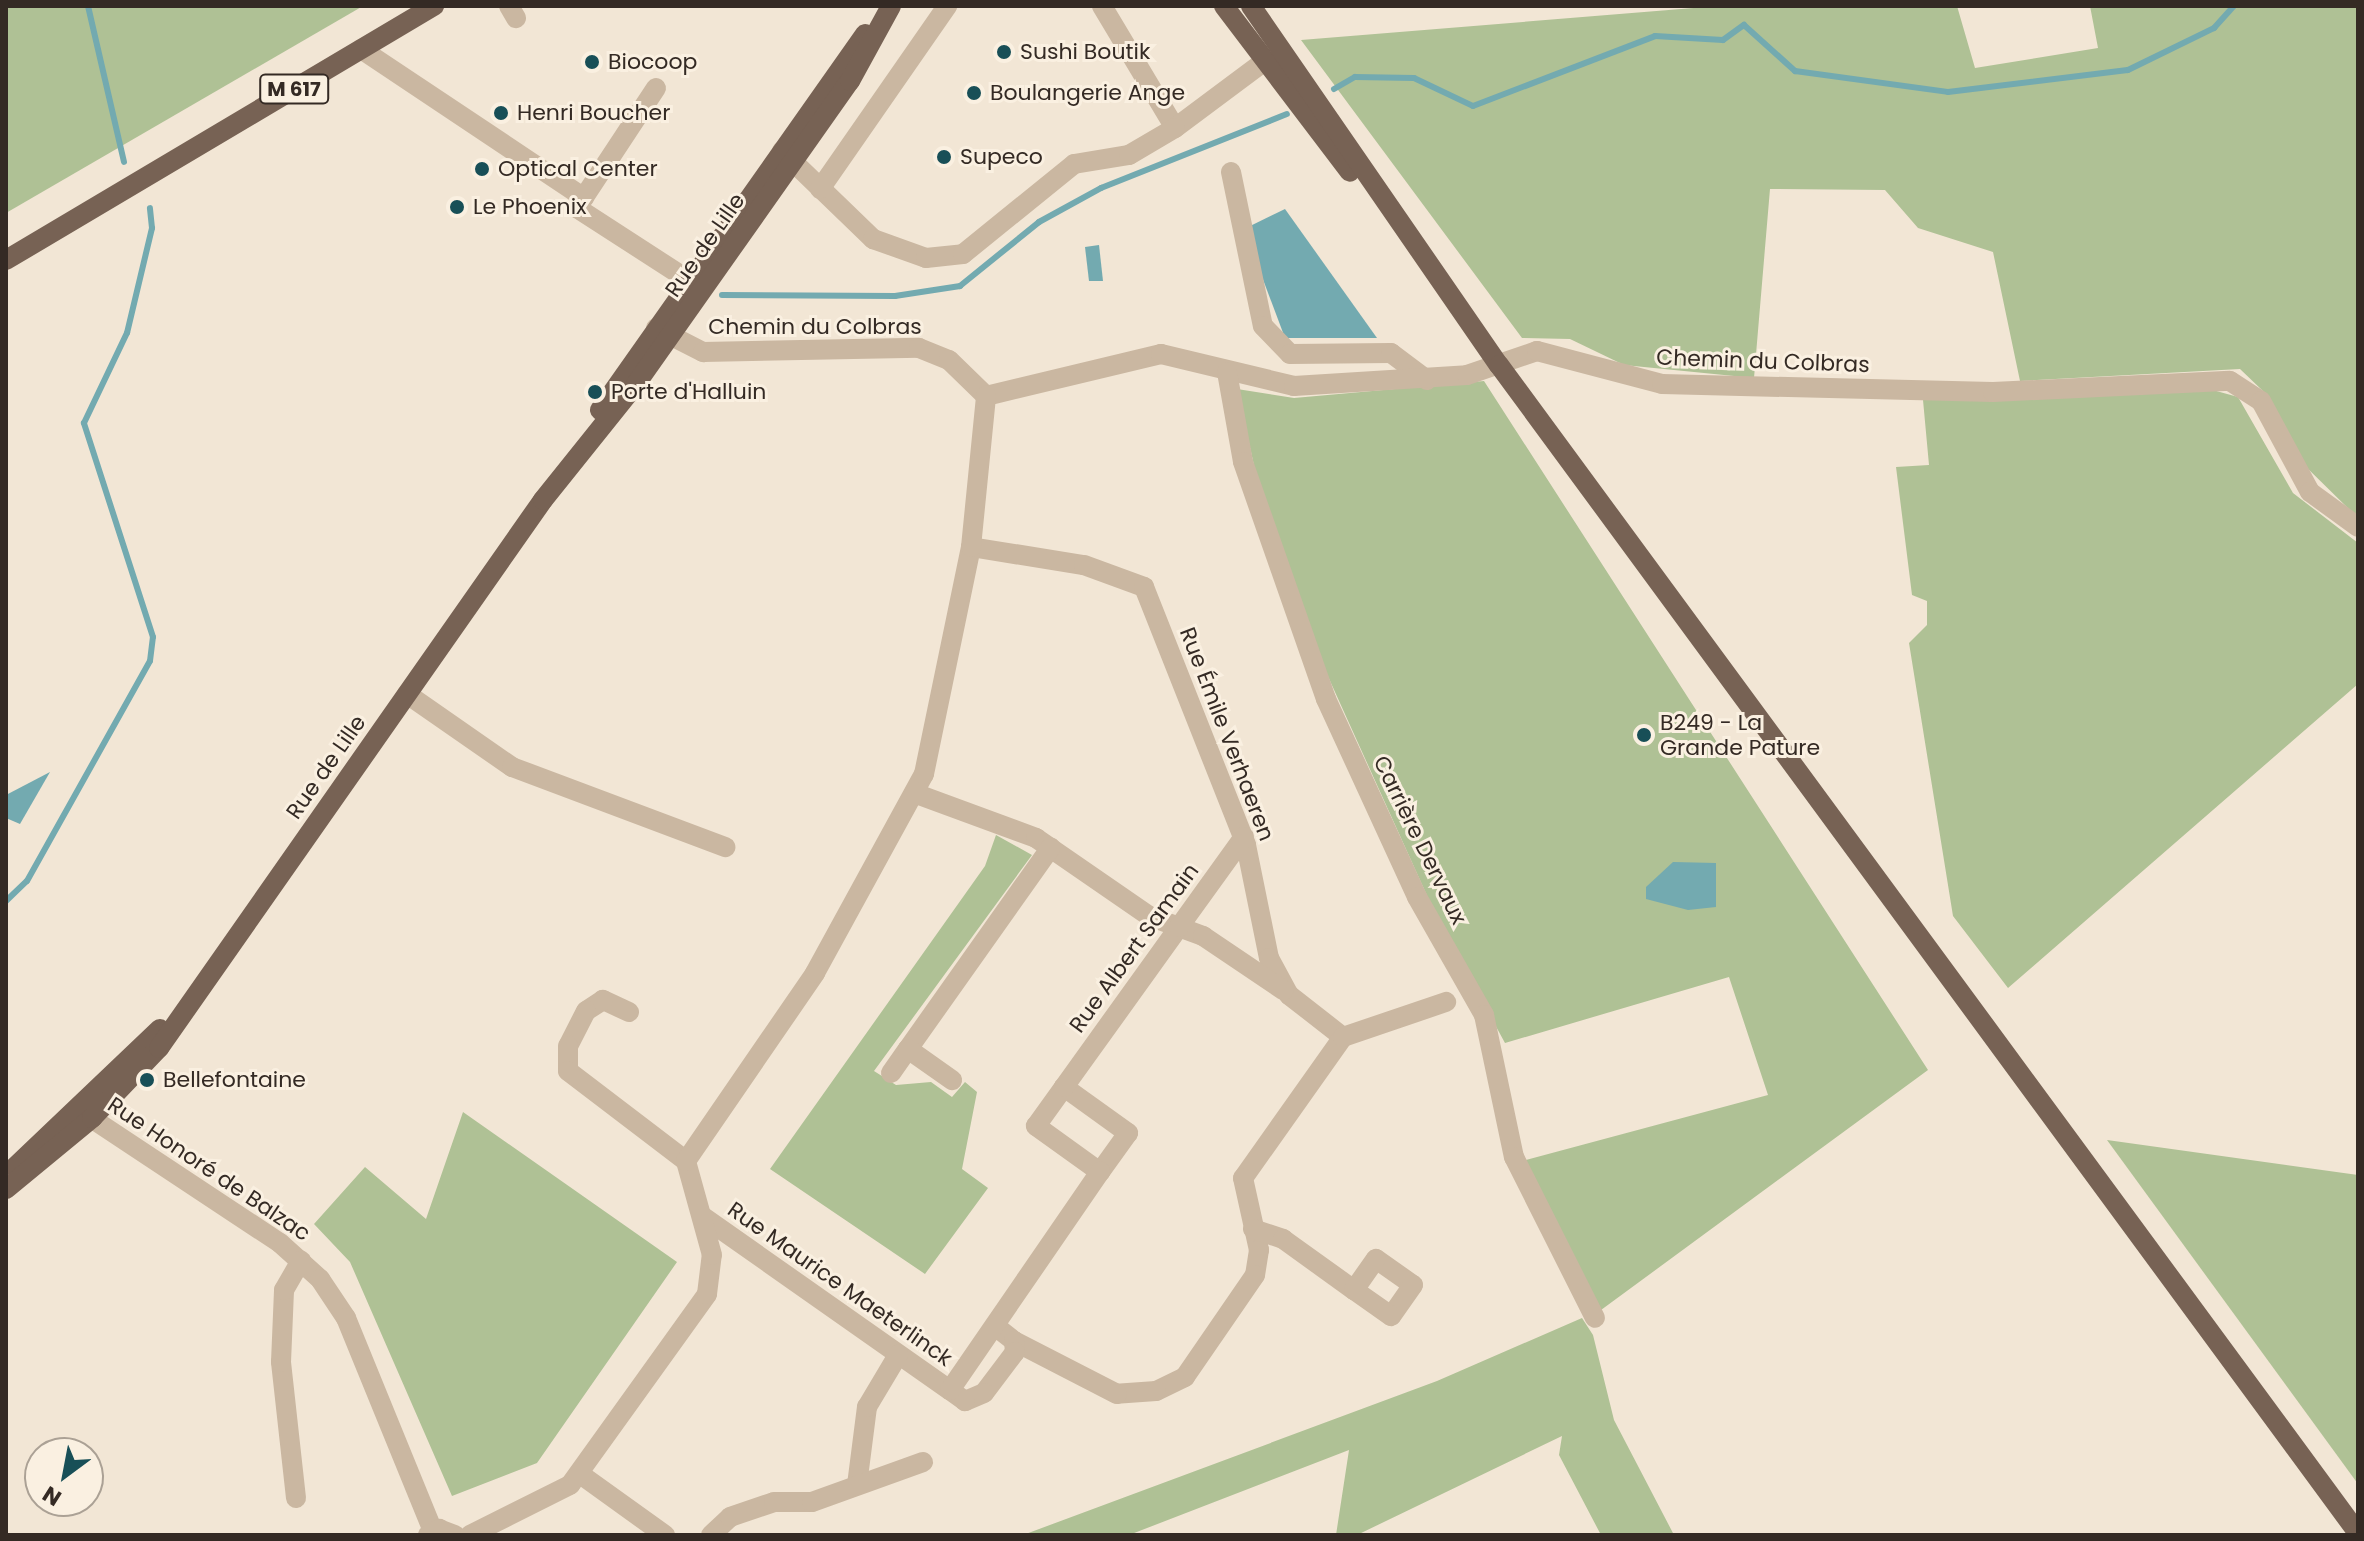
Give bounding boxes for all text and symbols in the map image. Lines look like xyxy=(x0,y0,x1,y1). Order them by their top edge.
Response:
place label: Sushi Boutik xyxy=(1020,39,1150,65)
marker: Sushi Boutik xyxy=(995,43,1013,61)
place label: Biocoop xyxy=(608,49,697,75)
marker: Biocoop xyxy=(583,53,601,71)
road number: M 617 xyxy=(258,73,330,105)
place label: Boulangerie Ange xyxy=(990,80,1185,106)
marker: Boulangerie Ange xyxy=(965,84,983,102)
place label: Henri Boucher xyxy=(517,100,670,126)
marker: Henri Boucher xyxy=(492,104,510,122)
place label: Supeco xyxy=(960,144,1043,170)
marker: Supeco xyxy=(935,148,953,166)
place label: Optical Center xyxy=(498,156,658,182)
marker: Optical Center xyxy=(473,160,491,178)
street label: Rue de Lille xyxy=(660,188,750,302)
place label: Le Phoenix xyxy=(473,194,587,220)
marker: Le Phoenix xyxy=(448,198,466,216)
street label: Chemin du Colbras xyxy=(708,314,922,340)
street label: Chemin du Colbras xyxy=(1656,344,1870,378)
place label: Porte d'Halluin xyxy=(611,379,766,405)
marker: Porte d'Halluin xyxy=(586,383,604,401)
street label: Rue Émile Verhaeren xyxy=(1174,624,1280,844)
place label: B249 - La Grande Pature xyxy=(1660,709,1820,760)
street label: Rue de Lille xyxy=(281,710,371,824)
marker: B249 - La Grande Pature xyxy=(1635,726,1653,744)
street label: Carrière Dervaux xyxy=(1368,751,1472,929)
street label: Rue Albert Samain xyxy=(1064,858,1204,1038)
place label: Bellefontaine xyxy=(163,1067,306,1093)
marker: Bellefontaine xyxy=(138,1071,156,1089)
street label: Rue Honoré de Balzac xyxy=(103,1091,315,1247)
street label: Rue Maurice Maeterlinck xyxy=(723,1196,957,1372)
north arrow xyxy=(24,1437,104,1517)
text: N xyxy=(37,1479,67,1514)

